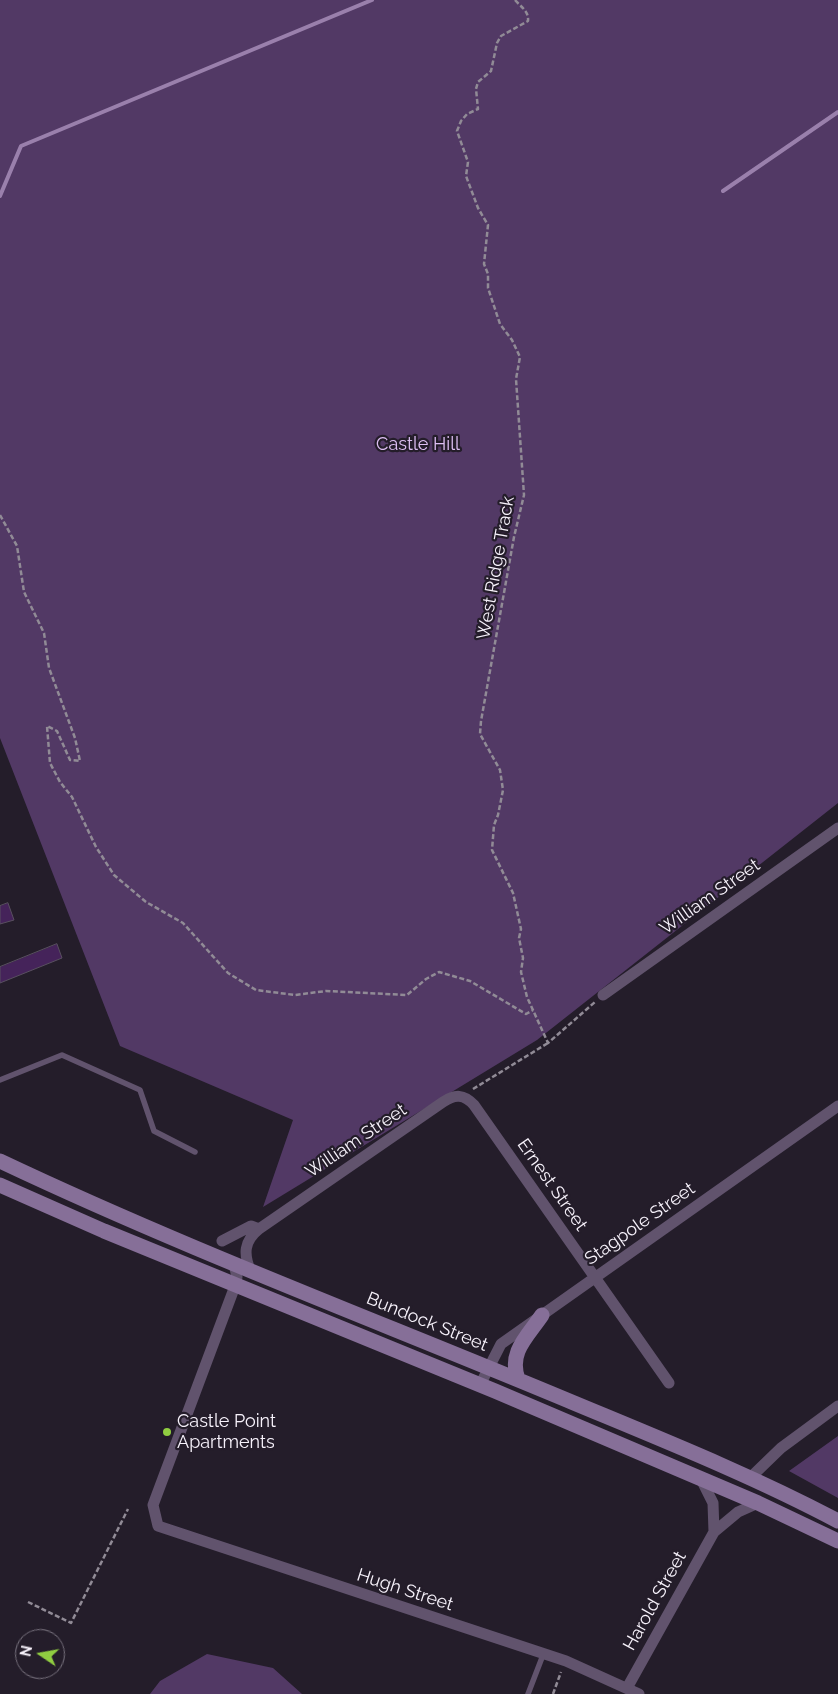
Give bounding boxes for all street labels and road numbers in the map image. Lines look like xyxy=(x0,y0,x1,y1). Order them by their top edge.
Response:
street label: West Ridge Track xyxy=(473,495,519,641)
street label: William Street xyxy=(656,855,764,939)
street label: William Street xyxy=(301,1099,411,1183)
street label: Ernest Street xyxy=(512,1135,592,1235)
street label: Stagpole Street xyxy=(581,1178,699,1270)
street label: Bundock Street xyxy=(363,1288,491,1356)
street label: Harold Street xyxy=(619,1548,691,1654)
street label: Hugh Street xyxy=(354,1564,456,1616)

